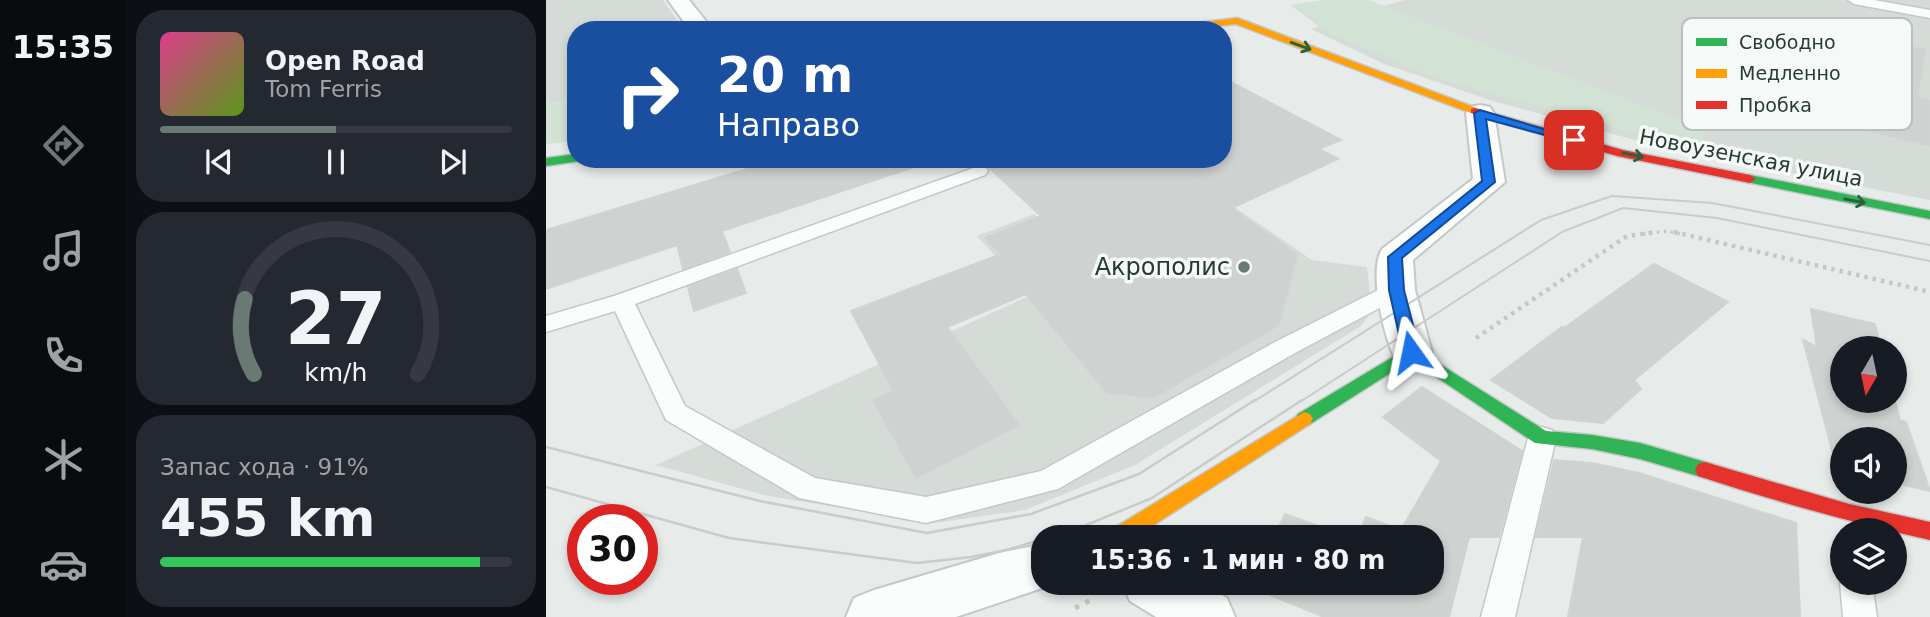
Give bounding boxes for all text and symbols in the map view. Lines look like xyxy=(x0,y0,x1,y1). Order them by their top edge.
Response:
legend xyxy=(1682,18,1912,130)
text: 15:35 xyxy=(12,28,114,66)
text: Свободно xyxy=(1739,31,1836,53)
one-way arrow xyxy=(1289,40,1311,53)
text: Open Road xyxy=(265,46,425,76)
text: 20 m xyxy=(717,47,853,104)
icon: right xyxy=(602,49,693,140)
text: Медленно xyxy=(1739,62,1841,84)
text: Tom Ferris xyxy=(265,76,382,102)
text: Пробка xyxy=(1739,94,1812,116)
text: Направо xyxy=(717,106,860,144)
pin xyxy=(1544,110,1604,170)
icon: directions xyxy=(39,121,88,170)
icon: arrive xyxy=(1555,121,1593,159)
street label: Новоузенская улица xyxy=(1637,125,1865,191)
icon: previous xyxy=(200,143,238,181)
icon: pause xyxy=(317,143,355,181)
icon: next xyxy=(434,143,472,181)
one-way arrow xyxy=(1621,150,1643,163)
one-way arrow xyxy=(1843,194,1866,208)
icon: music xyxy=(39,226,88,275)
place label: Акрополис xyxy=(1095,253,1230,281)
marker: Акрополис xyxy=(1236,259,1252,275)
text: 27 xyxy=(285,277,387,362)
position arrow xyxy=(1374,315,1448,389)
icon: phone xyxy=(39,331,88,380)
north arrow xyxy=(1830,336,1908,413)
map controls xyxy=(1830,336,1907,595)
text: km/h xyxy=(304,358,368,387)
button: sound xyxy=(1830,427,1907,504)
icon: climate xyxy=(39,435,88,484)
text: Запас хода · 91% xyxy=(160,454,369,480)
text: 455 km xyxy=(160,488,375,548)
speed limit sign: 30 xyxy=(567,504,658,595)
button: layers xyxy=(1830,518,1907,595)
icon: car xyxy=(39,540,88,589)
text: 15:36 · 1 мин · 80 m xyxy=(1090,545,1385,575)

